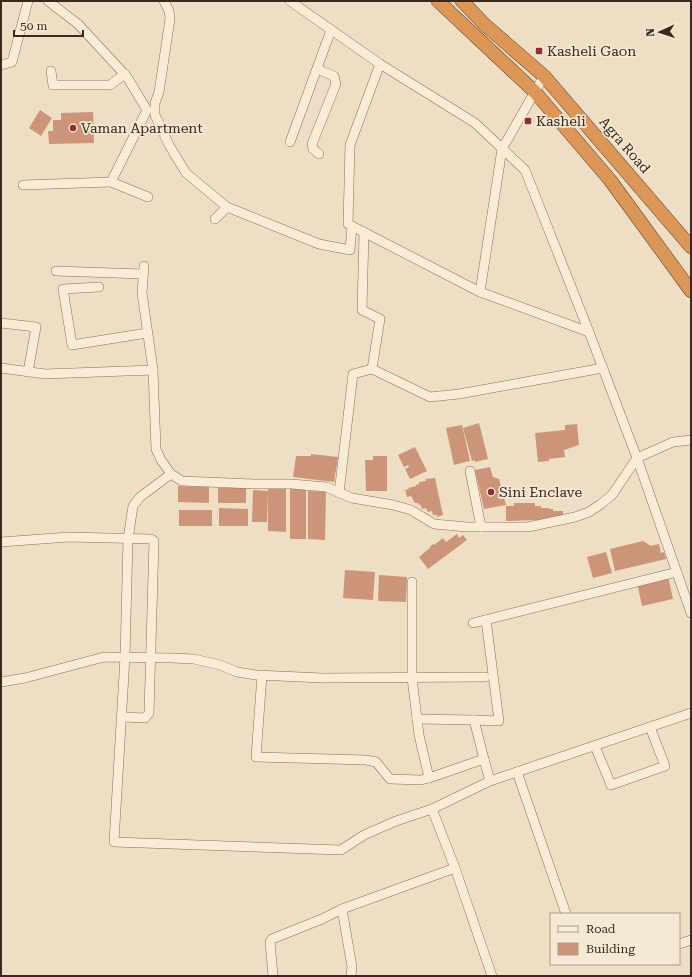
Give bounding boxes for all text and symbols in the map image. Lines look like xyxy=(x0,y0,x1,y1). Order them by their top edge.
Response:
scale bar xyxy=(14,12,83,38)
north arrow xyxy=(640,12,680,52)
text: 50 m xyxy=(20,19,47,33)
text: N xyxy=(644,27,657,37)
place label: Kasheli Gaon xyxy=(547,43,636,59)
marker: Kasheli Gaon xyxy=(534,46,544,56)
place label: Kasheli xyxy=(536,113,586,129)
street label: Agra Road xyxy=(596,114,654,176)
marker: Kasheli xyxy=(523,116,533,126)
place label: Vaman Apartment xyxy=(81,120,203,136)
marker: Vaman Apartment xyxy=(68,123,78,133)
place label: Sini Enclave xyxy=(499,484,582,500)
marker: Sini Enclave xyxy=(486,487,496,497)
legend xyxy=(550,913,680,965)
text: Road xyxy=(586,922,616,936)
text: Building xyxy=(586,942,635,956)

